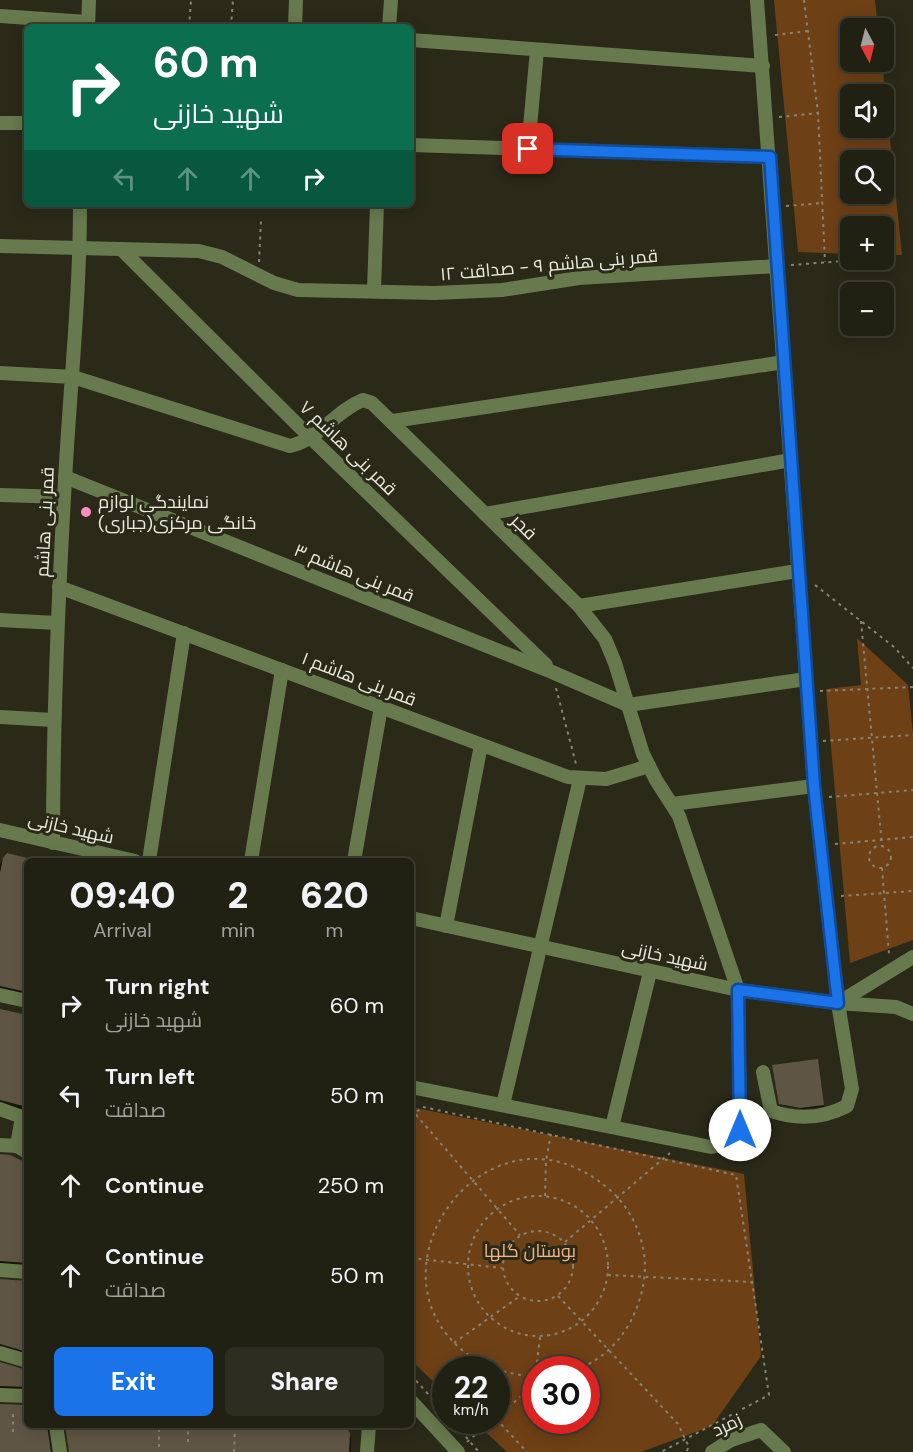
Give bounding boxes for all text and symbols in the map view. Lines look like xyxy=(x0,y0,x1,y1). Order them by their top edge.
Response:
north arrow xyxy=(840,18,894,72)
map controls xyxy=(840,18,894,336)
text: 60 m xyxy=(153,35,259,90)
icon: right xyxy=(54,48,132,126)
button: sound xyxy=(840,84,894,138)
text: شهید خازنی xyxy=(153,96,284,131)
pin xyxy=(502,123,553,174)
icon: arrive xyxy=(511,132,544,165)
button: search xyxy=(840,150,894,204)
icon: left xyxy=(108,162,141,195)
icon: ahead xyxy=(171,162,204,195)
icon: ahead xyxy=(234,162,267,195)
icon: right xyxy=(297,162,330,195)
button: + xyxy=(840,216,894,270)
street label: قمر بنی هاشم ۹ - صداقت ۱۲ xyxy=(439,244,659,286)
button: − xyxy=(840,282,894,336)
street label: قمر بنی هاشم ۷ xyxy=(294,395,402,501)
street label: قمر بنی هاشم xyxy=(30,466,60,578)
place label: نمایندگی لوازم خانگی مرکزی(جباری) xyxy=(98,490,256,535)
marker: نمایندگی لوازم خانگی مرکزی(جباری) xyxy=(79,505,93,519)
street label: فجر xyxy=(505,508,542,545)
street label: قمر بنی هاشم ۳ xyxy=(290,538,418,608)
street label: قمر بنی هاشم ۱ xyxy=(298,646,420,712)
street label: شهید خازنی xyxy=(26,806,116,850)
text: 09:40 xyxy=(69,872,176,919)
text: 2 xyxy=(228,872,248,919)
text: 620 xyxy=(300,872,369,919)
text: Arrival xyxy=(93,917,152,943)
text: min xyxy=(221,917,255,943)
text: m xyxy=(326,917,343,943)
street label: شهید خازنی xyxy=(620,935,710,977)
text: Turn right xyxy=(105,972,210,1001)
icon: right xyxy=(54,989,87,1022)
text: 60 m xyxy=(330,991,384,1020)
text: شهید خازنی xyxy=(105,1007,202,1033)
text: Turn left xyxy=(105,1062,195,1091)
icon: left xyxy=(54,1079,87,1112)
text: 50 m xyxy=(330,1081,384,1110)
text: صداقت xyxy=(105,1097,166,1123)
position arrow xyxy=(708,1098,772,1162)
icon: ahead xyxy=(54,1169,87,1202)
text: Continue xyxy=(105,1171,204,1200)
text: 250 m xyxy=(317,1171,384,1200)
park label: بوستان گلها xyxy=(484,1239,576,1263)
text: Continue xyxy=(105,1242,204,1271)
icon: ahead xyxy=(54,1259,87,1292)
text: 50 m xyxy=(330,1261,384,1290)
text: صداقت xyxy=(105,1277,166,1303)
button: Exit xyxy=(54,1347,213,1416)
button: Share xyxy=(225,1347,384,1416)
speed limit sign: 30 xyxy=(522,1356,600,1434)
text: 22 xyxy=(454,1368,488,1407)
text: km/h xyxy=(453,1400,489,1420)
street label: زمرد xyxy=(708,1408,746,1442)

